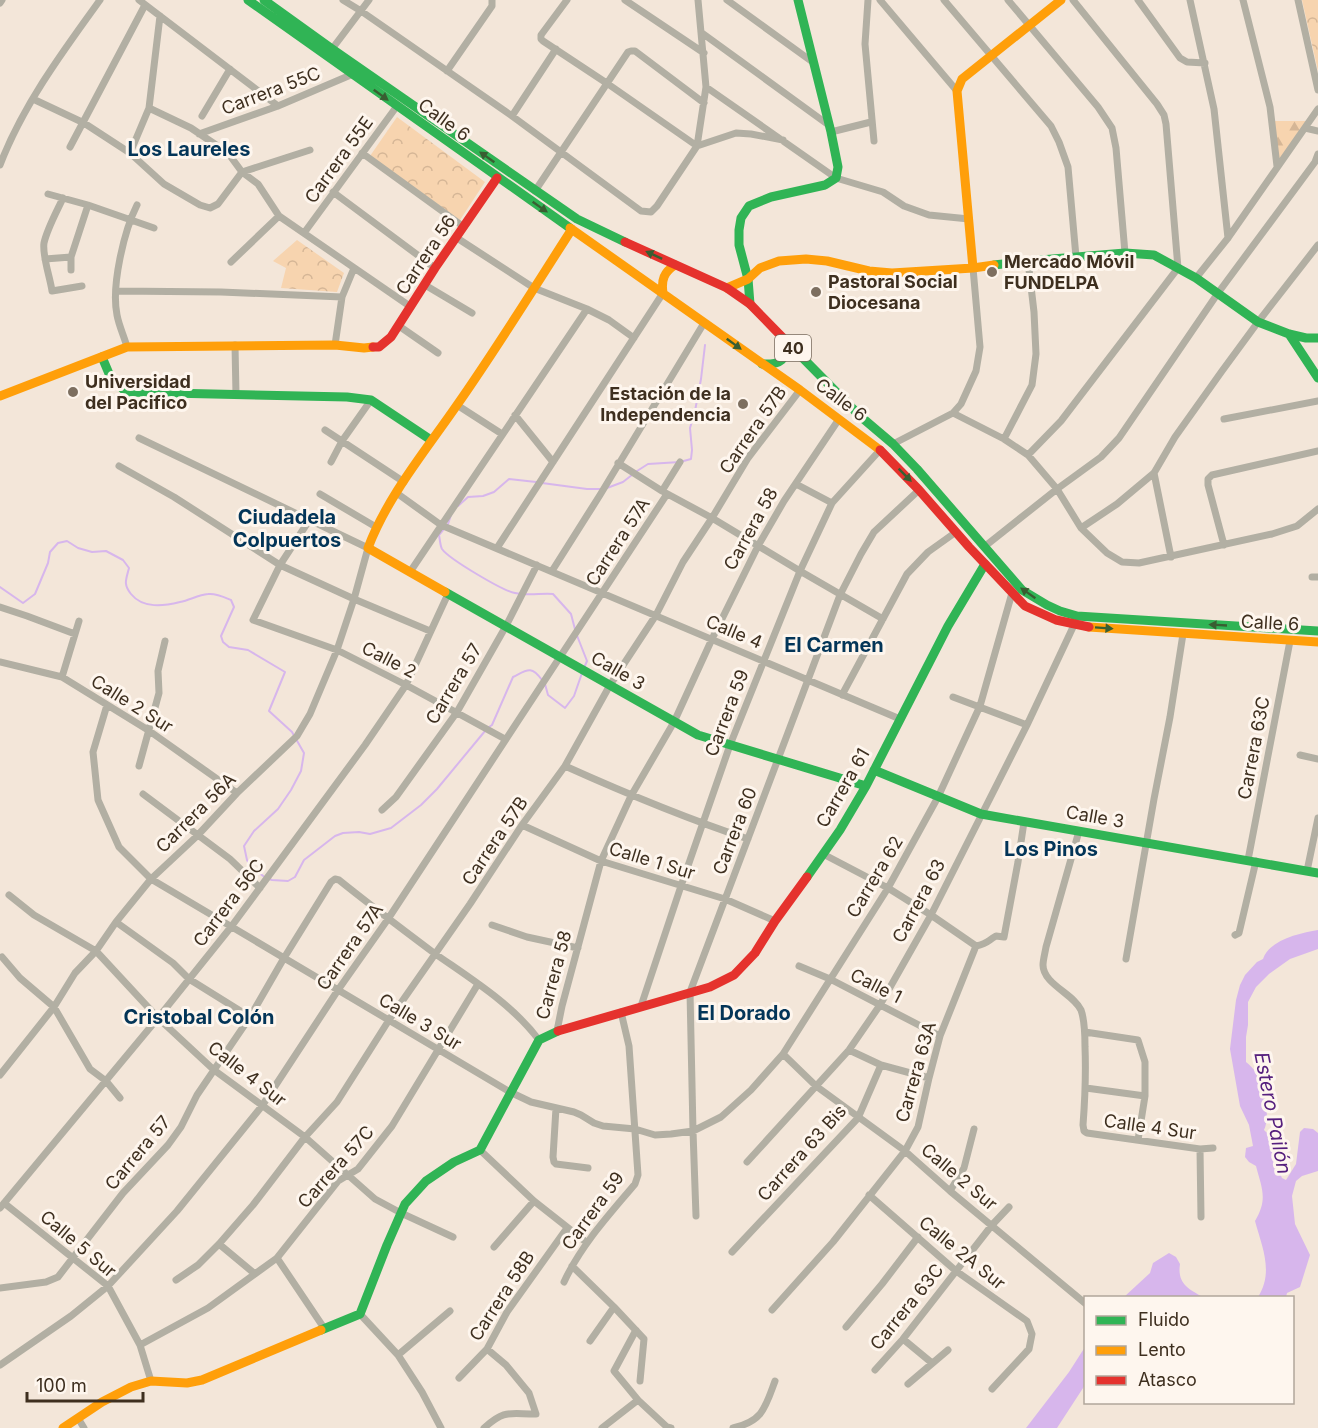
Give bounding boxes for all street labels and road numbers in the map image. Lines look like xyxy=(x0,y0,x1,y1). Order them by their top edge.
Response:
street label: Carrera 55C xyxy=(218,62,323,119)
street label: Calle 6 xyxy=(414,94,474,145)
street label: Carrera 55E xyxy=(300,112,377,207)
street label: Carrera 56 xyxy=(391,211,460,298)
road number: 40 xyxy=(775,335,811,361)
street label: Calle 6 xyxy=(812,374,871,426)
street label: Carrera 57B xyxy=(715,382,790,478)
street label: Carrera 58 xyxy=(719,484,782,574)
street label: Carrera 57A xyxy=(581,494,654,590)
street label: Calle 4 xyxy=(703,610,766,653)
street label: Calle 6 xyxy=(1240,610,1300,635)
street label: Calle 2 xyxy=(358,637,420,682)
street label: Carrera 57 xyxy=(421,640,486,728)
street label: Calle 3 xyxy=(588,647,649,694)
street label: Carrera 59 xyxy=(700,666,753,759)
street label: Calle 2 Sur xyxy=(87,670,177,737)
street label: Carrera 63C xyxy=(1233,695,1274,801)
street label: Carrera 61 xyxy=(812,745,874,831)
street label: Carrera 56A xyxy=(152,769,240,857)
street label: Carrera 60 xyxy=(708,784,761,877)
street label: Carrera 57B xyxy=(457,793,532,889)
street label: Calle 3 xyxy=(1064,801,1126,832)
street label: Carrera 62 xyxy=(842,832,907,921)
street label: Calle 1 Sur xyxy=(607,837,698,884)
street label: Carrera 56C xyxy=(189,855,268,951)
street label: Carrera 63 xyxy=(888,855,949,946)
street label: Carrera 57A xyxy=(312,899,387,994)
street label: Carrera 58 xyxy=(532,928,575,1022)
street label: Calle 1 xyxy=(847,964,905,1007)
street label: Calle 3 Sur xyxy=(375,989,466,1055)
street label: Carrera 63A xyxy=(891,1019,940,1125)
street label: Calle 4 Sur xyxy=(204,1037,291,1111)
street label: Carrera 63 Bis xyxy=(753,1100,850,1205)
street label: Calle 4 Sur xyxy=(1102,1110,1198,1143)
street label: Carrera 57 xyxy=(101,1111,175,1194)
street label: Carrera 57C xyxy=(293,1121,378,1212)
street label: Calle 2 Sur xyxy=(917,1139,1002,1215)
street label: Carrera 59 xyxy=(557,1168,628,1254)
street label: Calle 5 Sur xyxy=(36,1206,121,1282)
street label: Calle 2A Sur xyxy=(915,1211,1010,1294)
street label: Carrera 58B xyxy=(465,1247,538,1345)
street label: Carrera 63C xyxy=(866,1259,948,1354)

